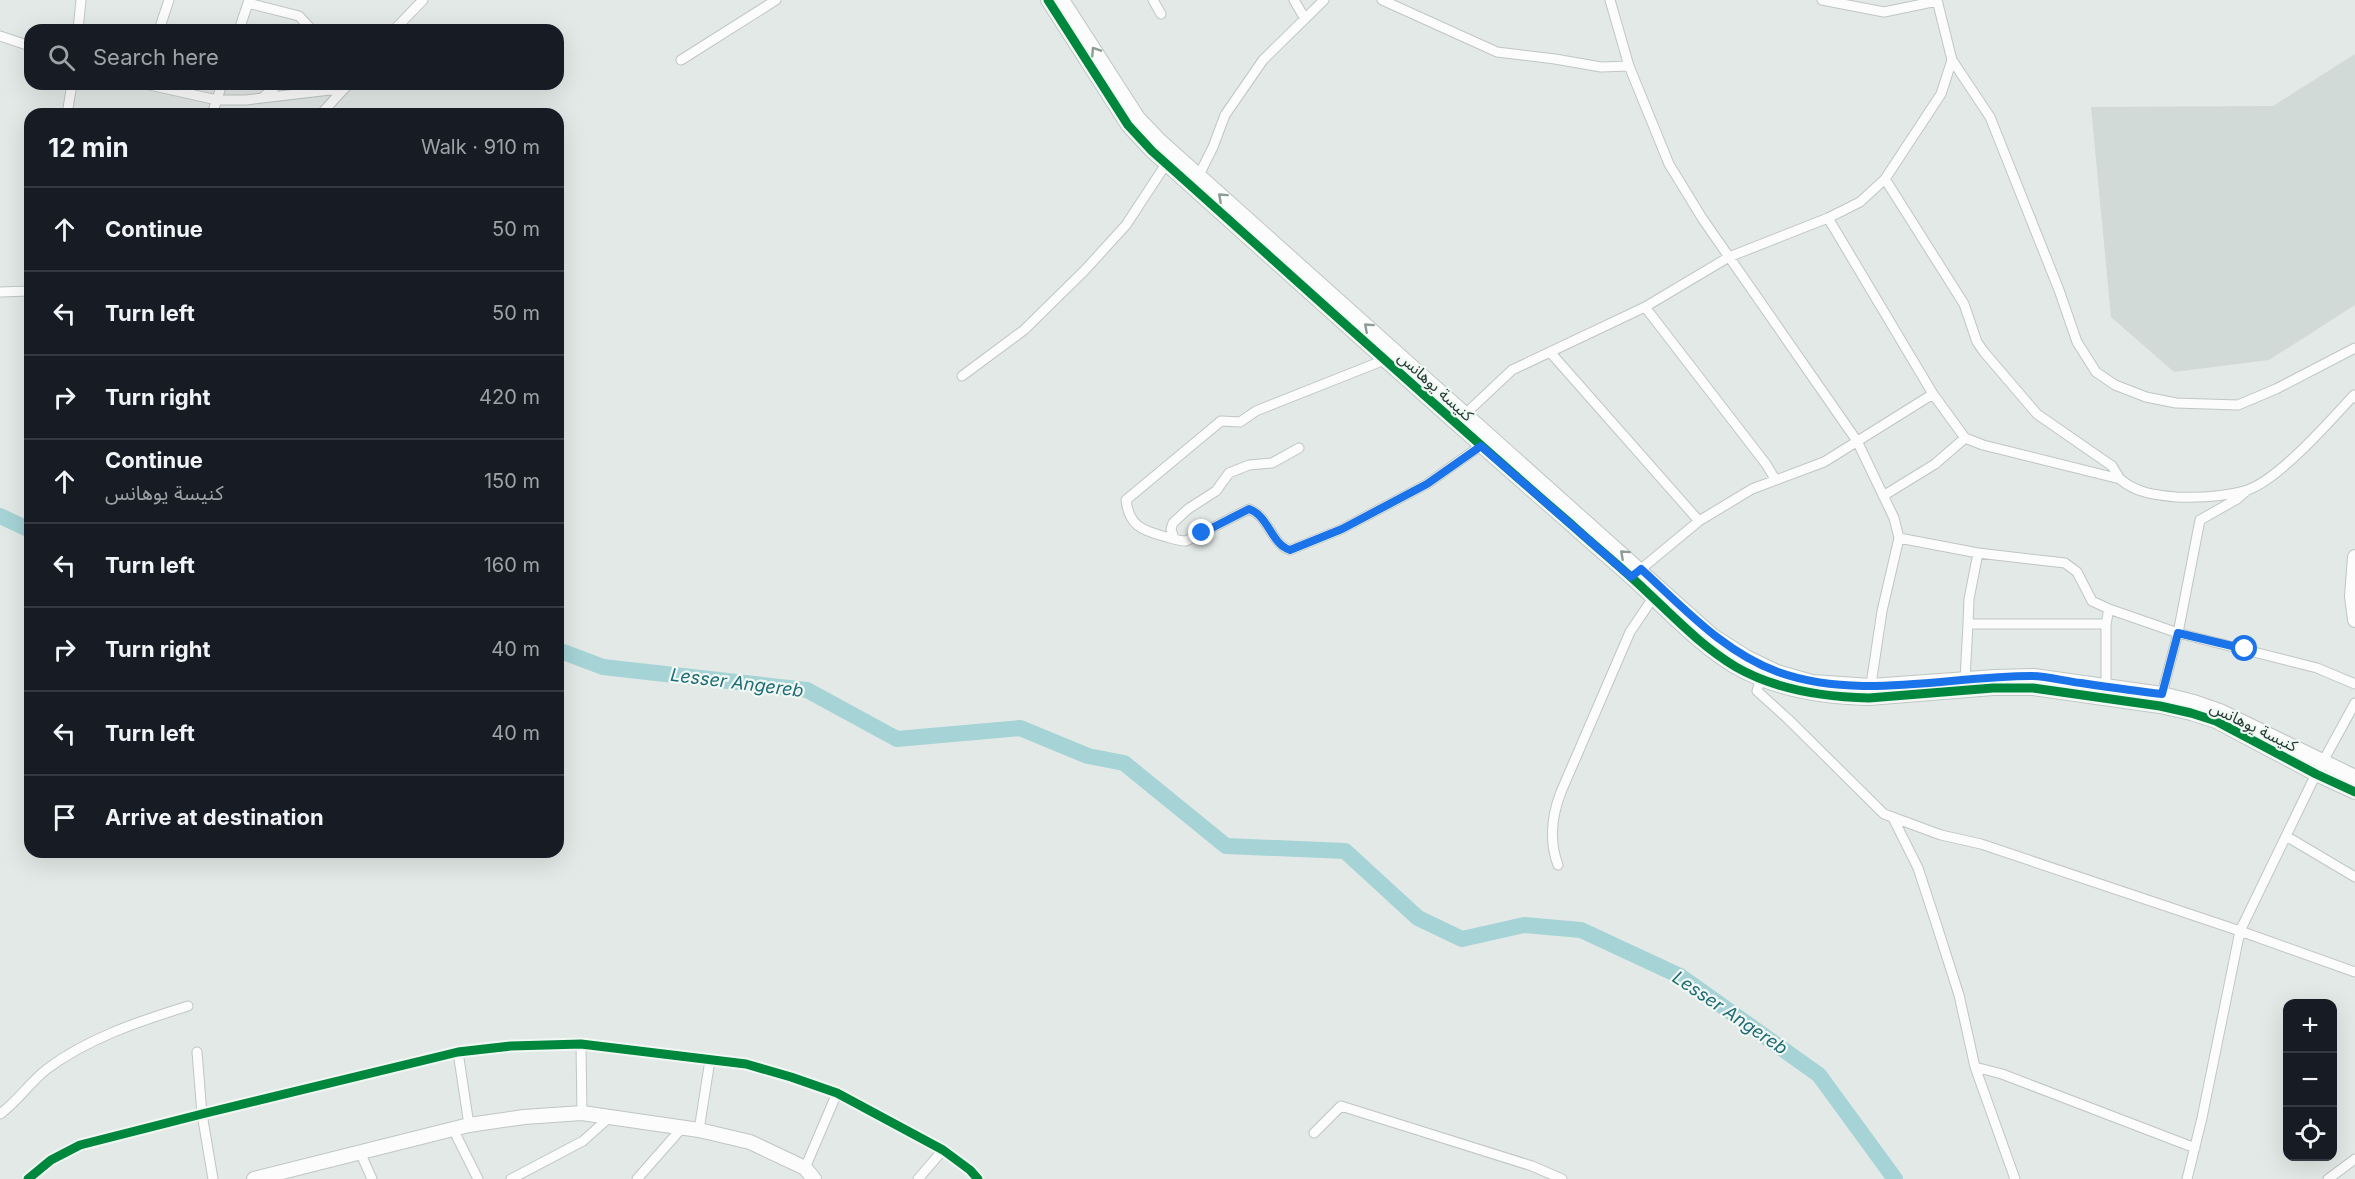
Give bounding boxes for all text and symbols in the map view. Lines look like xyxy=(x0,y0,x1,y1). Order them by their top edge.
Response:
search box xyxy=(24,24,564,90)
icon: search xyxy=(45,41,78,74)
text: Search here xyxy=(93,44,219,70)
one-way arrow xyxy=(1092,47,1103,58)
text: 12 min xyxy=(48,132,129,163)
text: Walk · 910 m xyxy=(421,135,540,159)
one-way arrow xyxy=(1218,194,1229,205)
icon: ahead xyxy=(48,213,81,246)
text: Continue xyxy=(105,216,203,242)
text: 50 m xyxy=(492,217,540,241)
icon: left xyxy=(48,297,81,330)
text: Turn left xyxy=(105,300,195,326)
text: 50 m xyxy=(492,301,540,325)
one-way arrow xyxy=(1364,323,1375,334)
street label: كنيسة يوهانس xyxy=(1394,347,1478,425)
icon: right xyxy=(48,381,81,414)
text: Turn right xyxy=(105,384,211,410)
text: 420 m xyxy=(479,385,540,409)
text: Continue xyxy=(105,447,203,473)
icon: ahead xyxy=(48,465,81,498)
text: 150 m xyxy=(484,469,540,493)
text: كنيسة يوهانس xyxy=(105,481,223,505)
route end xyxy=(1188,519,1214,545)
icon: left xyxy=(48,549,81,582)
one-way arrow xyxy=(1620,550,1631,561)
text: Turn left xyxy=(105,552,195,578)
text: 160 m xyxy=(484,553,540,577)
icon: right xyxy=(48,633,81,666)
route start xyxy=(2231,635,2257,661)
text: Turn right xyxy=(105,636,211,662)
text: 40 m xyxy=(491,637,540,661)
water label: Lesser Angereb xyxy=(669,664,805,701)
street label: كنيسة يوهانس xyxy=(2207,696,2301,756)
icon: left xyxy=(48,717,81,750)
text: Turn left xyxy=(105,720,195,746)
text: 40 m xyxy=(491,721,540,745)
icon: arrive xyxy=(48,801,81,834)
text: Arrive at destination xyxy=(105,804,324,830)
water label: Lesser Angereb xyxy=(1669,966,1792,1059)
map controls xyxy=(2283,999,2337,1161)
button: + xyxy=(2283,999,2337,1053)
button: − xyxy=(2283,1053,2337,1107)
button: locate xyxy=(2283,1107,2337,1161)

